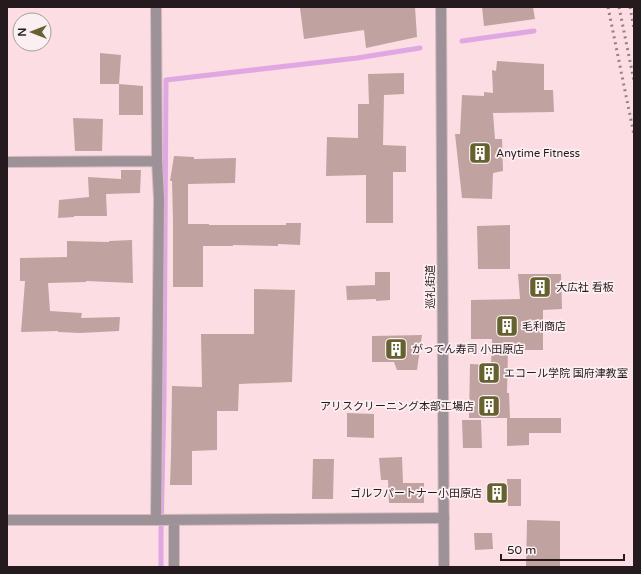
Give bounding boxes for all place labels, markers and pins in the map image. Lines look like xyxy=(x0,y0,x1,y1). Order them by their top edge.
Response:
building icon: Anytime Fitness xyxy=(467,140,493,166)
place label: Anytime Fitness xyxy=(496,147,580,160)
building icon: 大広社 看板 xyxy=(527,274,553,300)
place label: 大広社 看板 xyxy=(556,281,614,294)
building icon: 毛利商店 xyxy=(494,313,520,339)
place label: 毛利商店 xyxy=(522,320,566,333)
building icon: がってん寿司 小田原店 xyxy=(383,336,409,362)
place label: がってん寿司 小田原店 xyxy=(412,343,524,356)
building icon: エコール学院 国府津教室 xyxy=(476,360,502,386)
place label: エコール学院 国府津教室 xyxy=(504,367,628,380)
building icon: アリスクリーニング本部工場店 xyxy=(476,393,502,419)
place label: アリスクリーニング本部工場店 xyxy=(320,400,474,413)
building icon: ゴルフパートナー小田原店 xyxy=(484,480,510,506)
place label: ゴルフパートナー小田原店 xyxy=(350,487,482,500)

